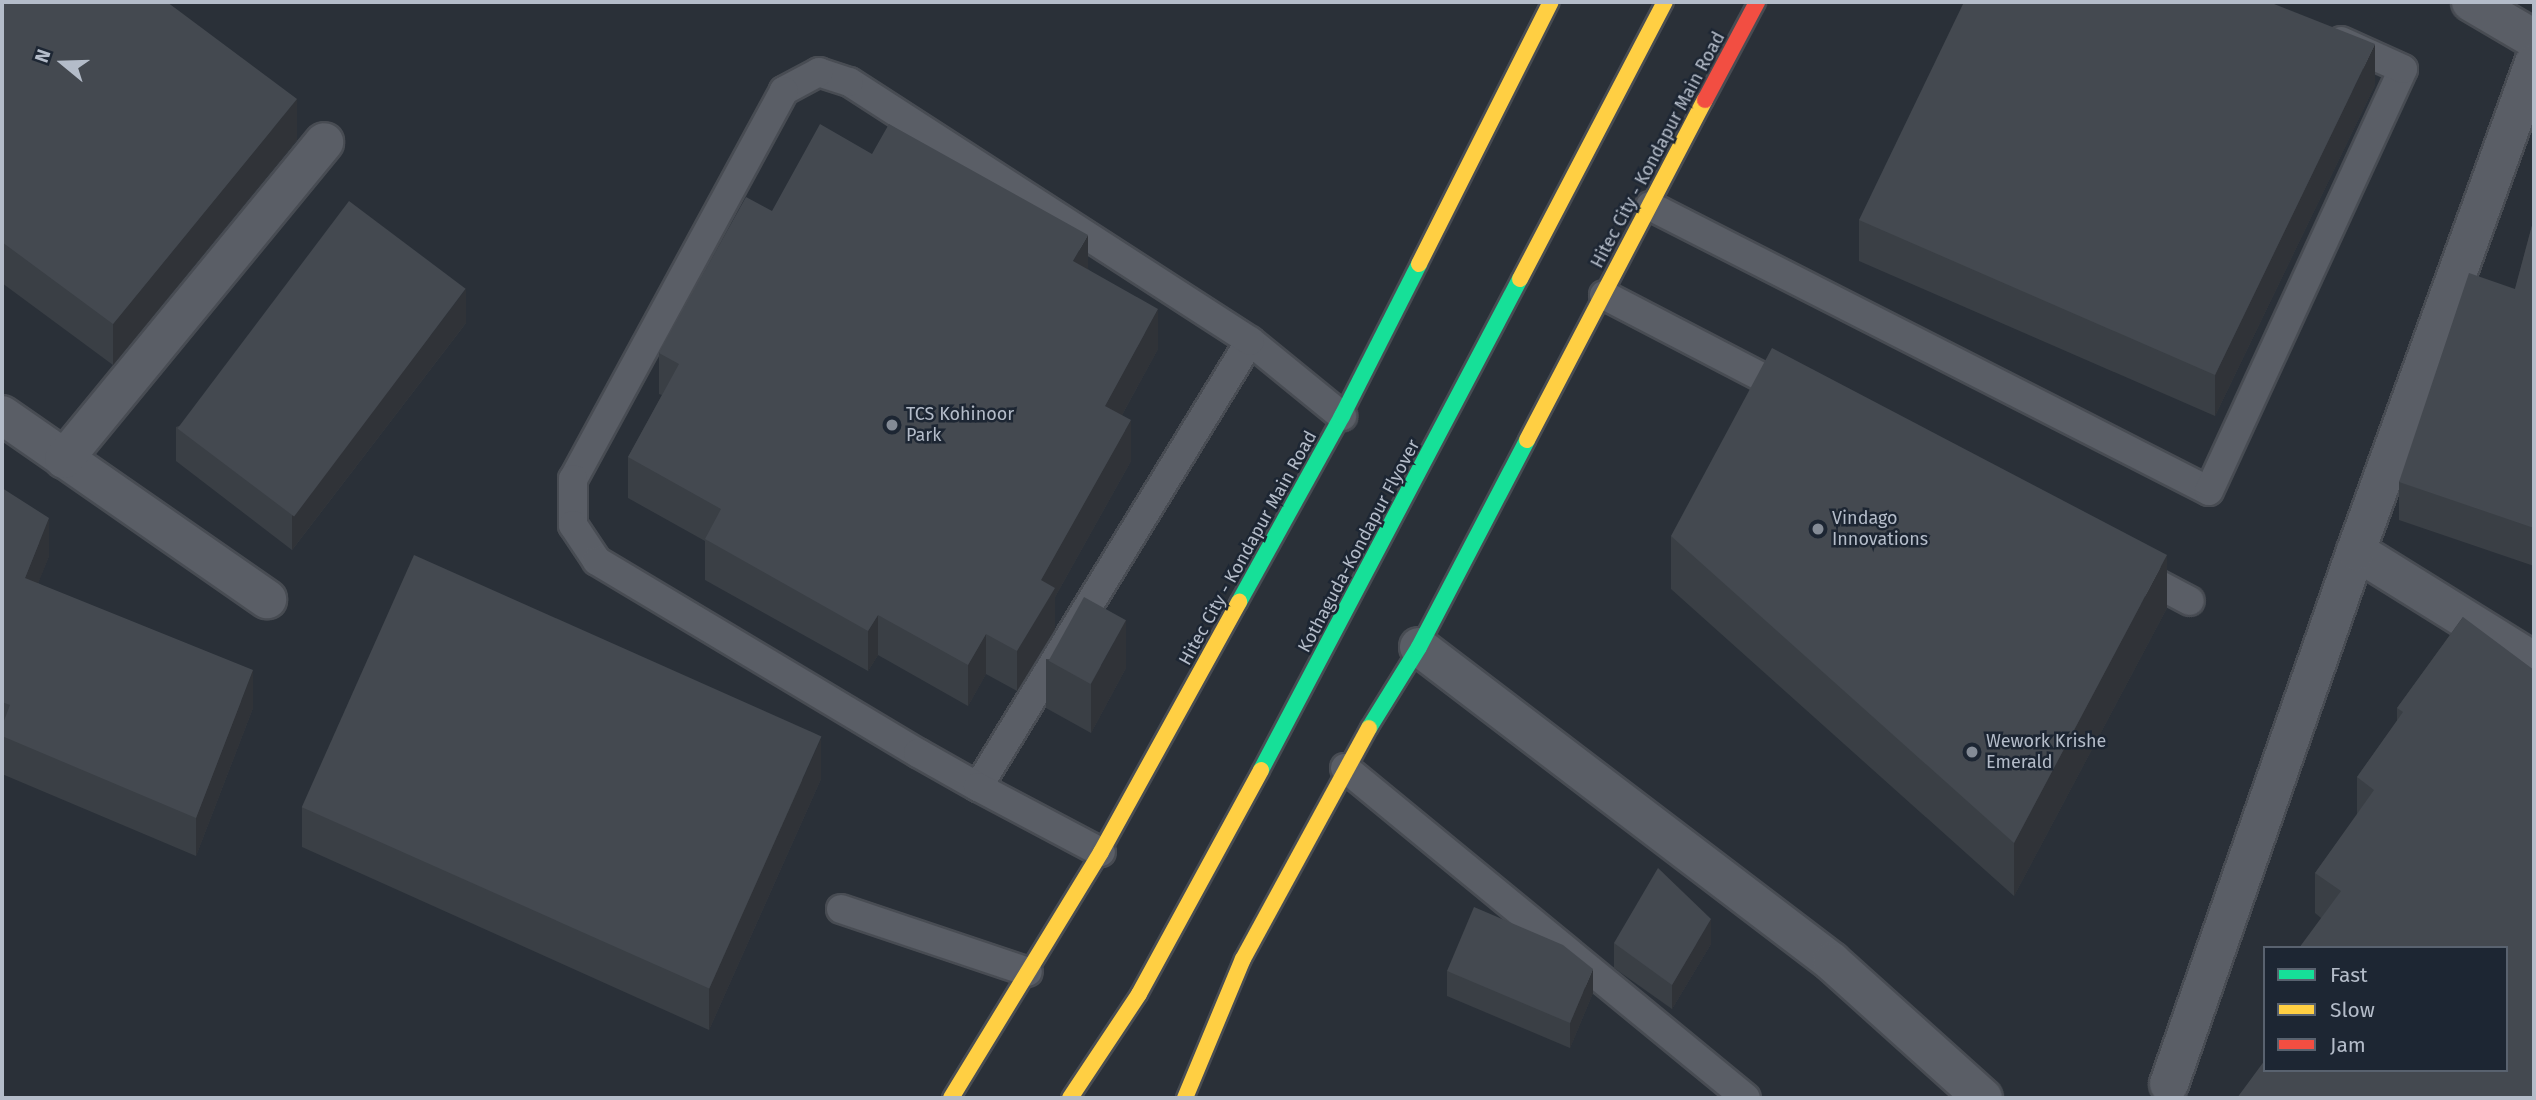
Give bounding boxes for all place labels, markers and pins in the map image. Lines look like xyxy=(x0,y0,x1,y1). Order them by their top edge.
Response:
place label: TCS Kohinoor Park xyxy=(906,404,1014,446)
marker: TCS Kohinoor Park xyxy=(884,417,900,433)
place label: Vindago Innovations xyxy=(1832,508,1928,550)
marker: Vindago Innovations xyxy=(1810,521,1826,537)
place label: Wework Krishe Emerald xyxy=(1986,731,2106,774)
marker: Wework Krishe Emerald xyxy=(1964,744,1980,760)

